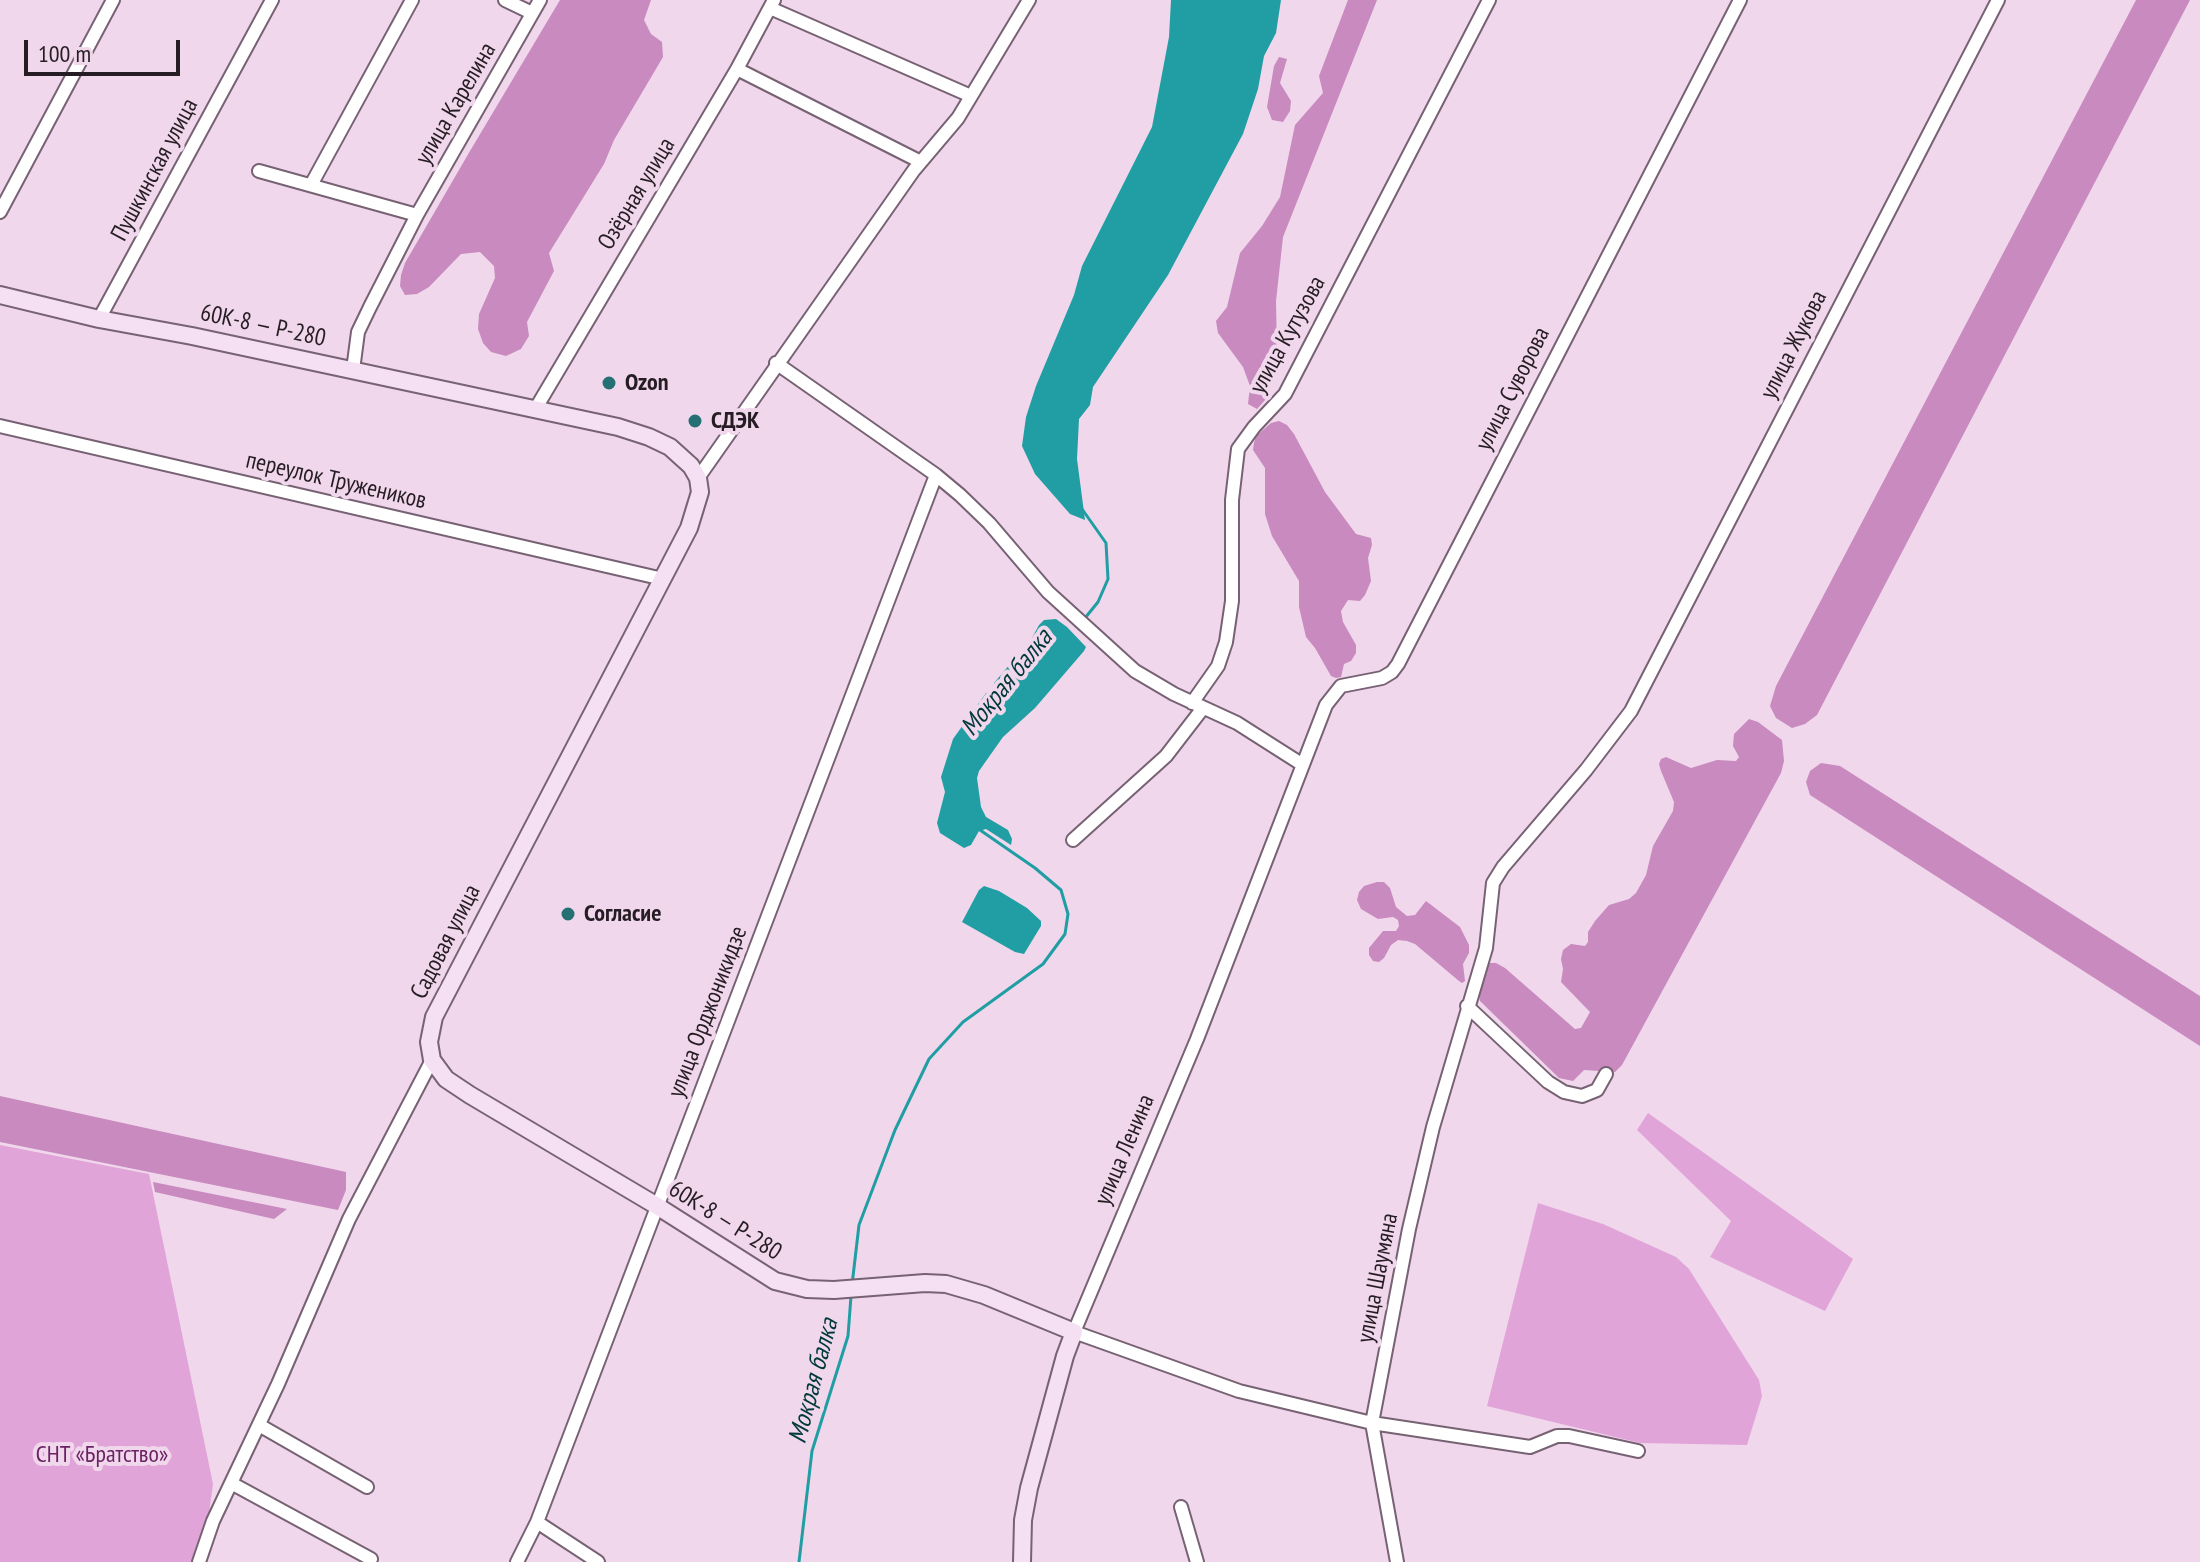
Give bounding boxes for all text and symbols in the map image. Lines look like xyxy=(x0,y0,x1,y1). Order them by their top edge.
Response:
scale bar xyxy=(28,24,184,74)
text: 100 m xyxy=(38,38,91,69)
street label: улица Карелина xyxy=(410,38,502,170)
street label: Пушкинская улица xyxy=(105,94,205,246)
street label: Озёрная улица xyxy=(592,133,682,255)
street label: улица Кутузова xyxy=(1244,271,1332,399)
street label: улица Жукова xyxy=(1754,286,1834,404)
street label: 60К-8 — Р-280 xyxy=(198,299,328,353)
street label: улица Суворова xyxy=(1470,323,1556,455)
place label: Ozon xyxy=(625,369,668,397)
marker: Ozon xyxy=(600,374,618,392)
place label: СДЭК xyxy=(711,407,760,435)
marker: СДЭК xyxy=(686,412,704,430)
street label: переулок Тружеников xyxy=(243,446,429,516)
water label: Мокрая балка xyxy=(955,624,1059,742)
street label: Садовая улица xyxy=(405,880,487,1004)
place label: Согласие xyxy=(584,900,661,928)
marker: Согласие xyxy=(559,905,577,923)
street label: улица Орджоникидзе xyxy=(662,922,754,1102)
street label: улица Ленина xyxy=(1089,1090,1161,1210)
street label: 60К-8 — Р-280 xyxy=(663,1175,787,1267)
street label: улица Шаумяна xyxy=(1351,1211,1405,1345)
water label: Мокрая балка xyxy=(782,1315,846,1447)
park label: СНТ «Братство» xyxy=(36,1441,168,1469)

